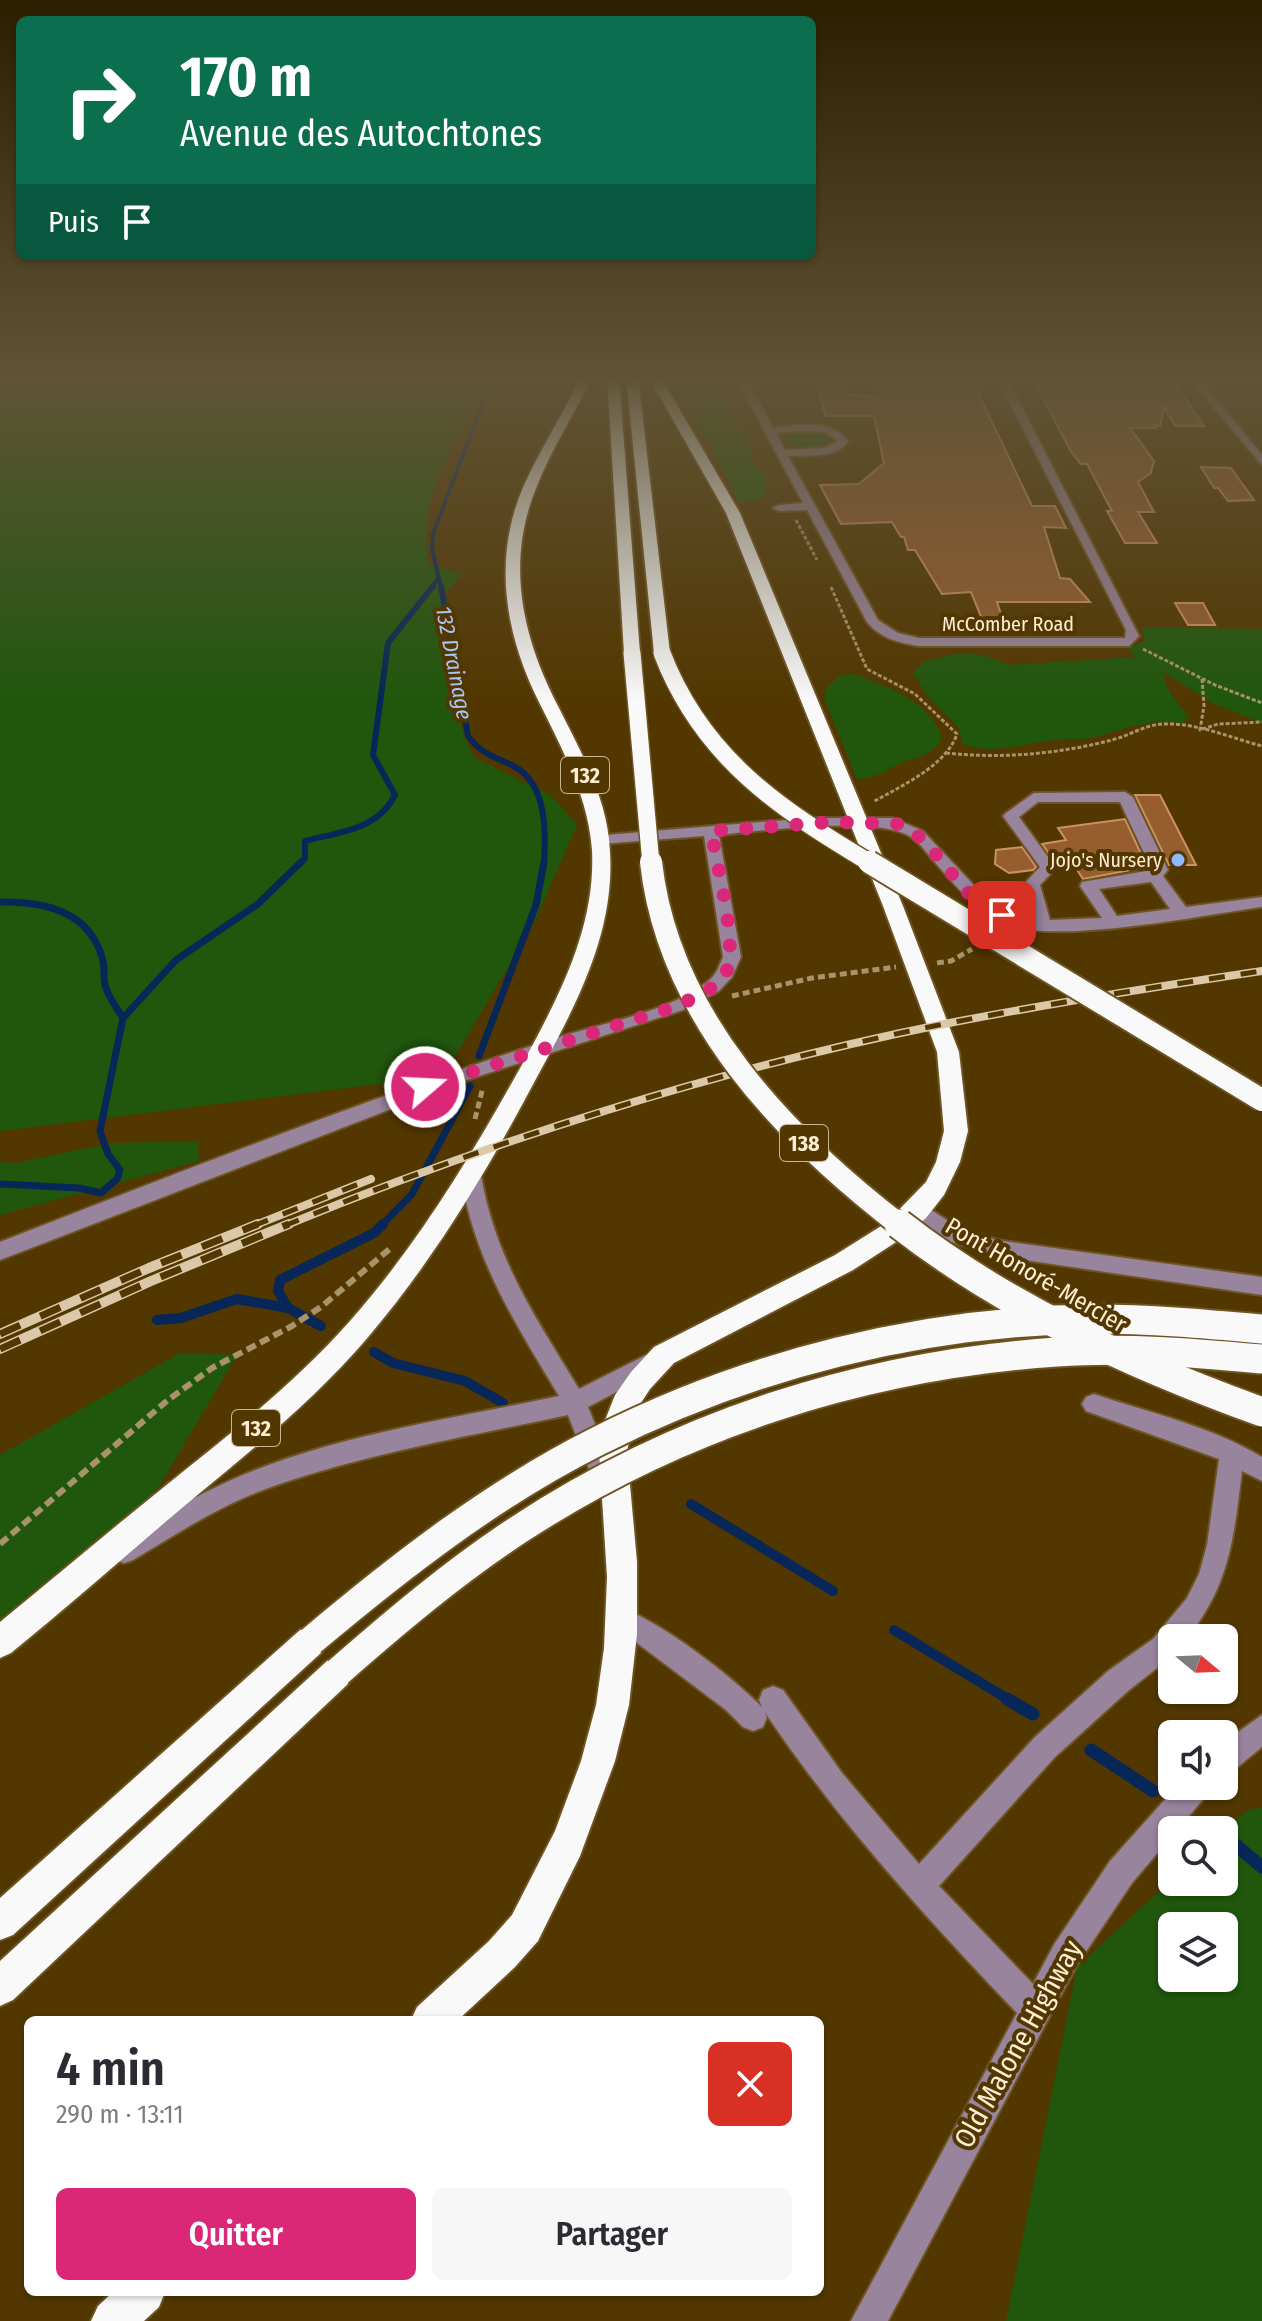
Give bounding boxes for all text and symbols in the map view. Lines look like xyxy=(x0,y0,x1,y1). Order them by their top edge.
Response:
text: 170 m xyxy=(180,44,312,111)
icon: right xyxy=(48,48,152,152)
text: Avenue des Autochtones xyxy=(180,112,542,156)
icon: arrive xyxy=(115,200,159,244)
text: Puis xyxy=(48,204,99,240)
water label: 132 Drainage xyxy=(430,604,478,722)
street label: McComber Road xyxy=(942,612,1074,636)
road number: 132 xyxy=(561,757,609,793)
place label: Jojo's Nursery xyxy=(1050,848,1162,872)
marker: Jojo's Nursery xyxy=(1169,851,1187,869)
pin xyxy=(968,881,1036,949)
icon: arrive xyxy=(980,893,1024,937)
position arrow xyxy=(383,1045,467,1129)
road number: 138 xyxy=(780,1125,828,1161)
street label: Pont Honoré-Mercier xyxy=(940,1212,1132,1339)
road number: 132 xyxy=(232,1410,280,1446)
north arrow xyxy=(1158,1624,1238,1704)
map controls xyxy=(1158,1624,1238,1992)
button: sound xyxy=(1158,1720,1238,1800)
button: search xyxy=(1158,1816,1238,1896)
button: layers xyxy=(1158,1912,1238,1992)
street label: Old Malone Highway xyxy=(947,1934,1089,2154)
text: 4 min xyxy=(56,2040,165,2098)
button: close xyxy=(708,2042,792,2126)
text: 290 m · 13:11 xyxy=(56,2099,184,2130)
button: Quitter xyxy=(56,2188,416,2280)
button: Partager xyxy=(432,2188,792,2280)

